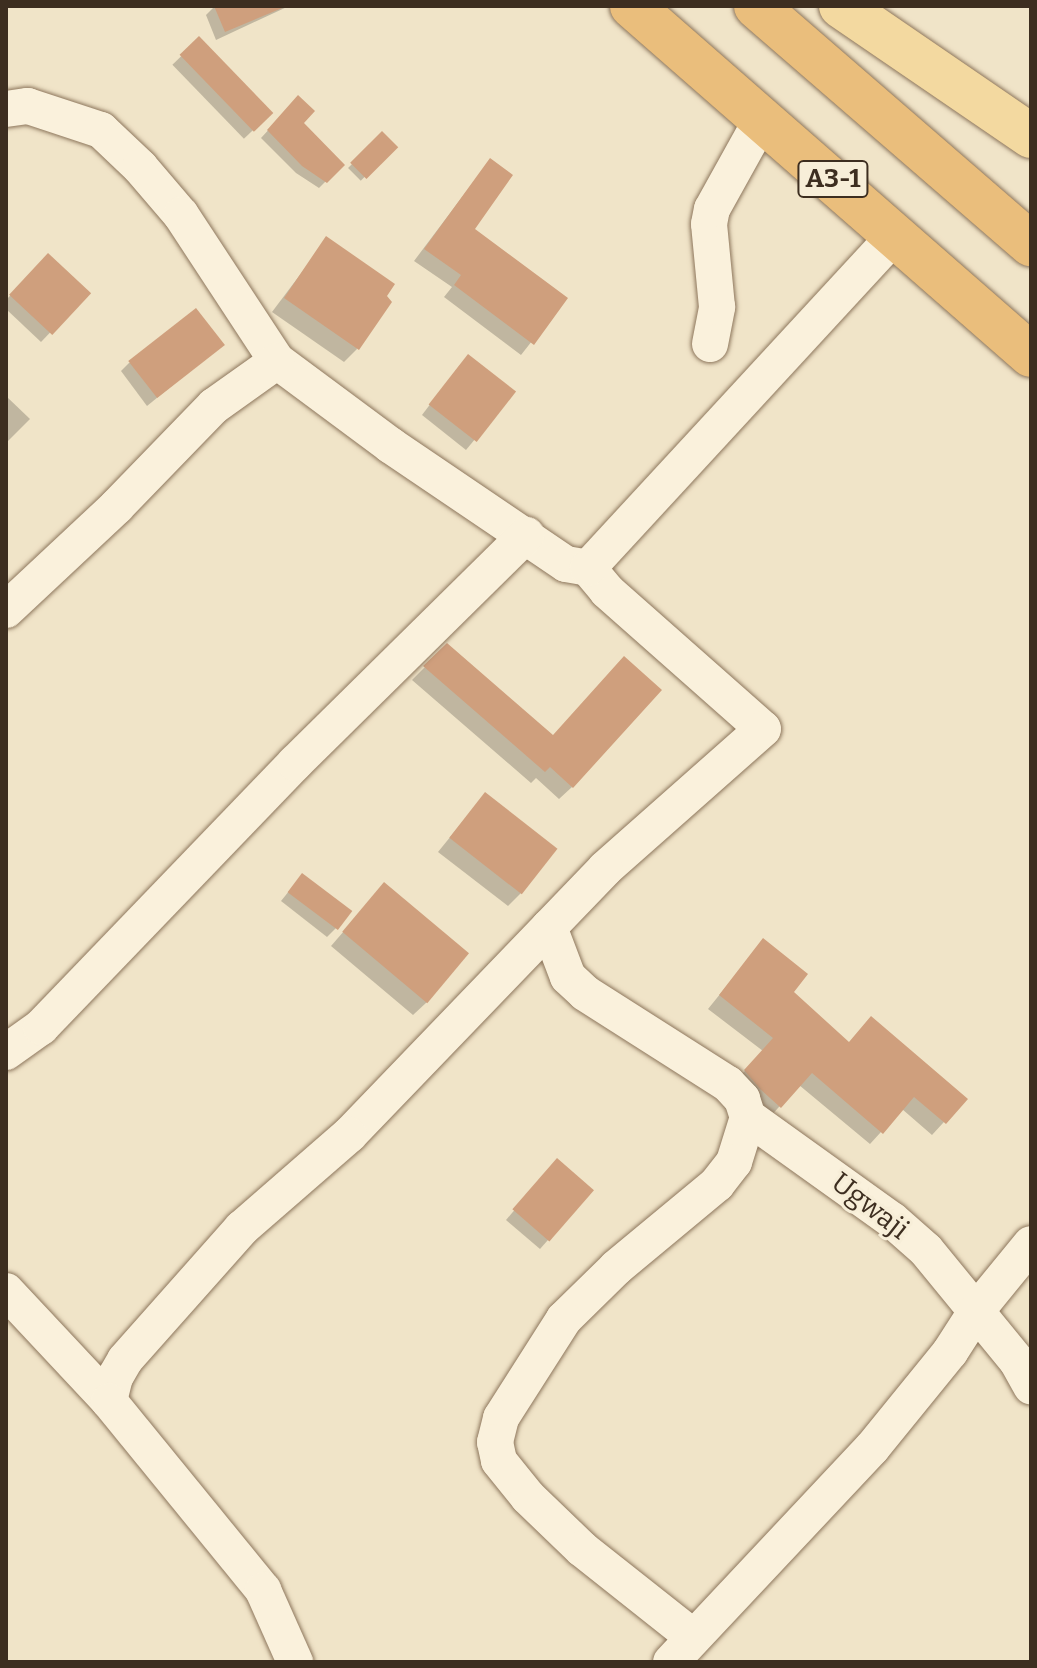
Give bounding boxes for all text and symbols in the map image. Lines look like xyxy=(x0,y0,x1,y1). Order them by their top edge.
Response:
road number: A3-1 xyxy=(797,157,869,201)
street label: Ugwaji xyxy=(825,1165,915,1247)

